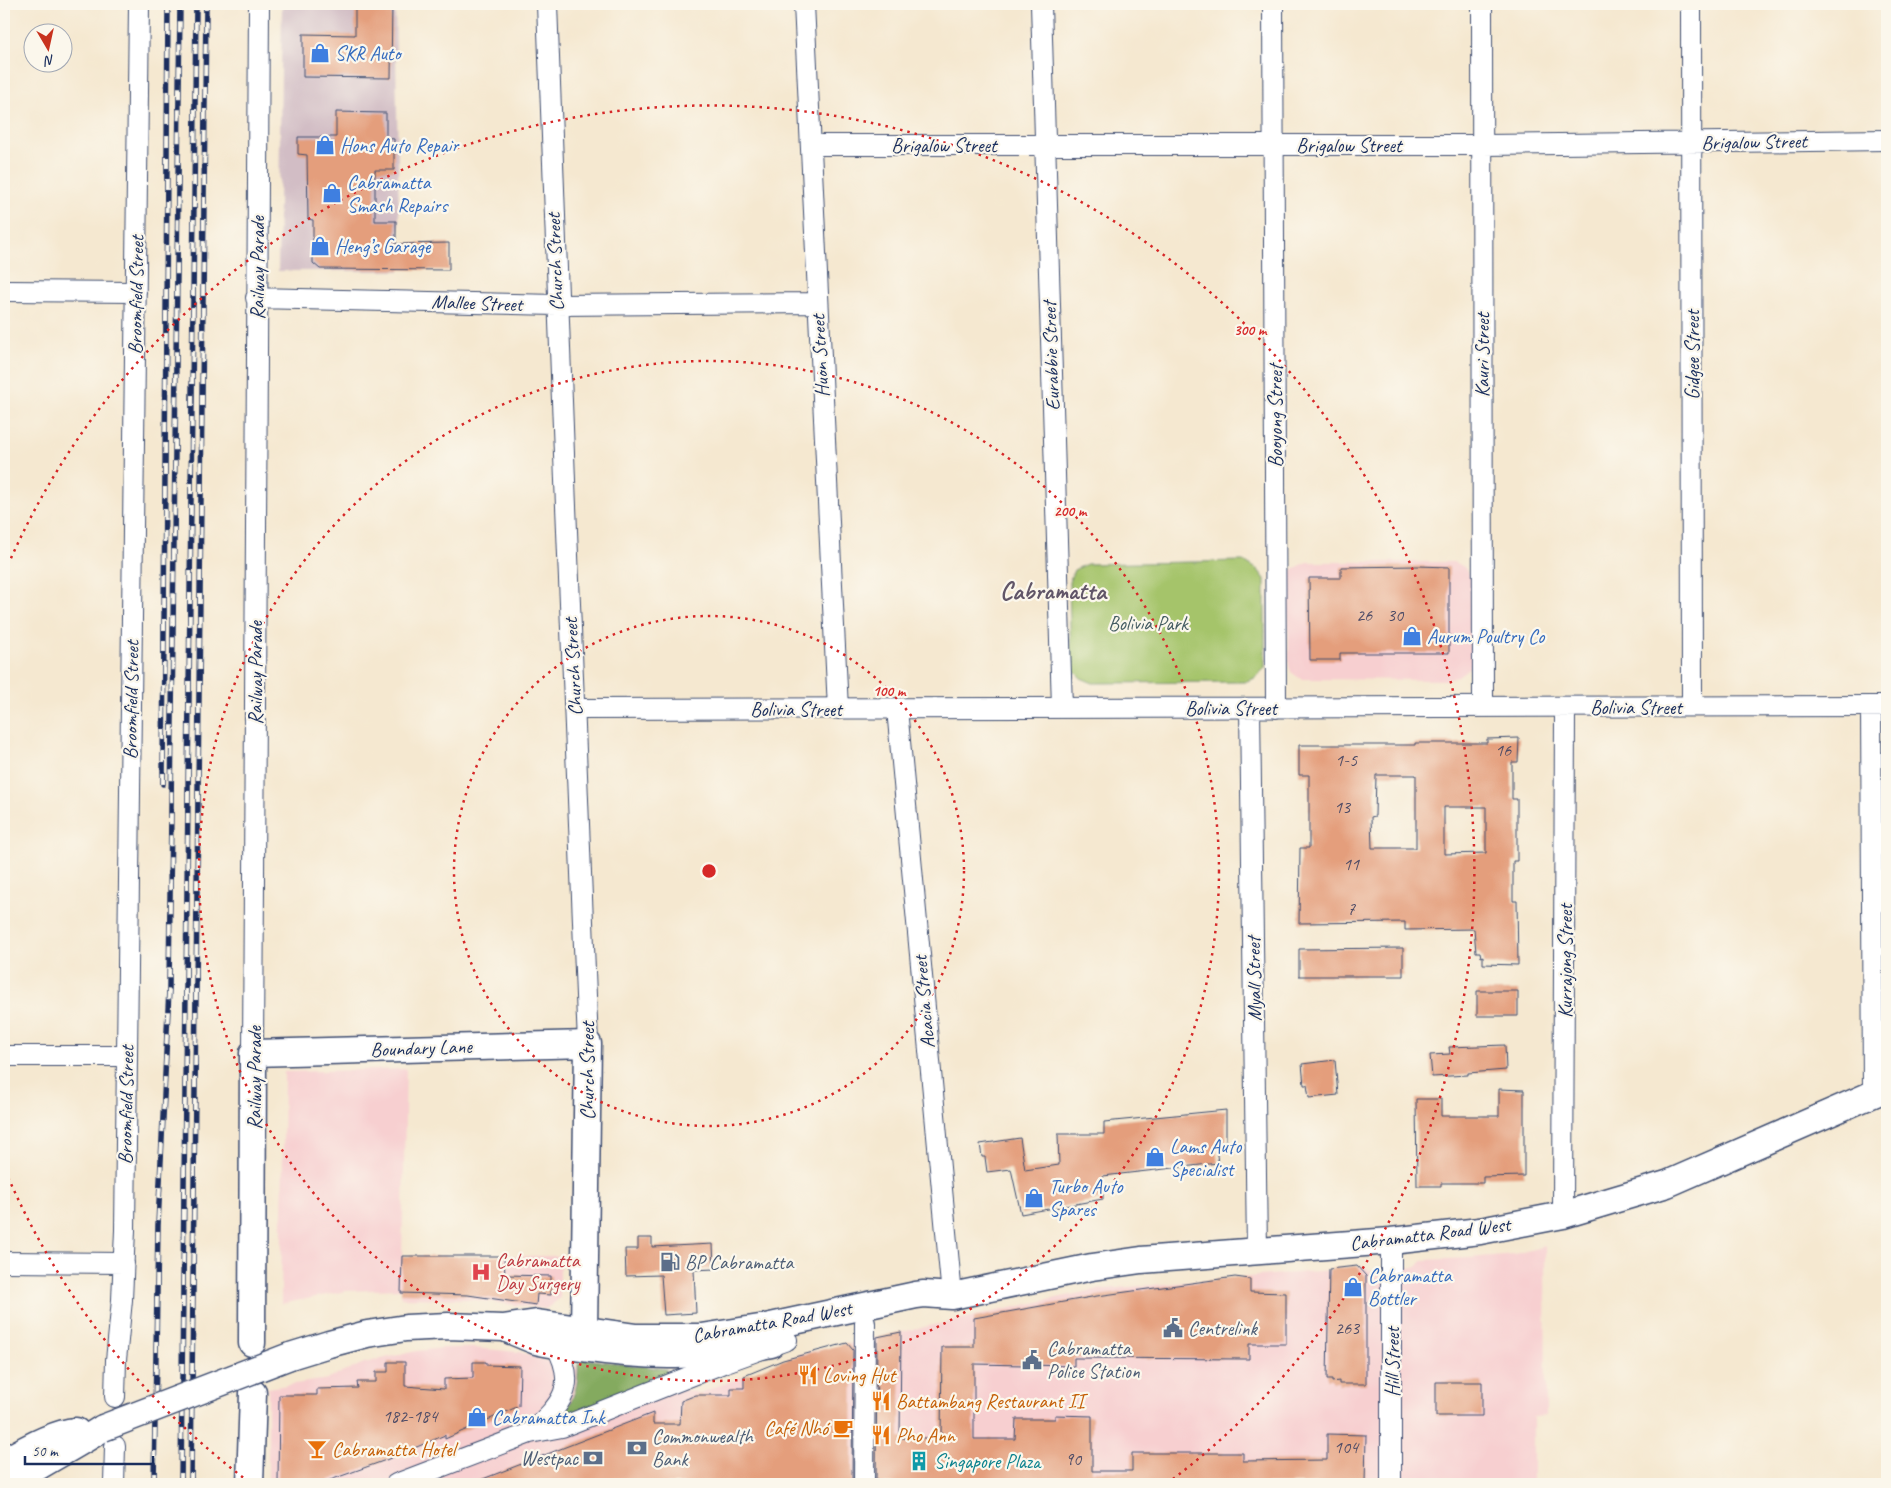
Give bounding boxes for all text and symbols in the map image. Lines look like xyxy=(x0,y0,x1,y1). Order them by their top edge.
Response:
north arrow xyxy=(22,22,72,72)
place label: SKR Auto xyxy=(335,41,402,66)
shop icon: SKR Auto xyxy=(309,42,331,64)
text: N xyxy=(42,51,56,70)
street label: Brigalow Street xyxy=(1701,129,1809,155)
place label: Hons Auto Repair xyxy=(340,133,460,158)
street label: Brigalow Street xyxy=(891,133,999,158)
street label: Brigalow Street xyxy=(1296,133,1404,158)
shop icon: Hons Auto Repair xyxy=(314,134,336,156)
place label: Cabramatta Smash Repairs xyxy=(347,170,450,218)
shop icon: Cabramatta Smash Repairs xyxy=(321,182,343,204)
street label: Church Street xyxy=(541,210,569,311)
street label: Railway Parade xyxy=(245,215,270,320)
street label: Broomfield Street xyxy=(122,233,150,355)
place label: Heng’s Garage xyxy=(335,234,432,259)
shop icon: Heng’s Garage xyxy=(309,235,331,257)
street label: Mallee Street xyxy=(431,289,525,317)
street label: Eurabbie Street xyxy=(1036,298,1065,411)
street label: Gidgee Street xyxy=(1680,308,1705,400)
street label: Kauri Street xyxy=(1470,311,1495,397)
street label: Huon Street xyxy=(805,312,835,398)
text: 300 m xyxy=(1234,321,1268,340)
street label: Booyong Street xyxy=(1263,361,1288,467)
text: 200 m xyxy=(1054,502,1088,521)
district label: Cabramatta xyxy=(1000,575,1108,607)
house number: 26 xyxy=(1356,604,1373,626)
house number: 30 xyxy=(1387,604,1405,626)
park label: Bolivia Park xyxy=(1108,611,1189,636)
street label: Church Street xyxy=(558,615,588,717)
street label: Railway Parade xyxy=(243,620,268,725)
place label: Aurum Poultry Co xyxy=(1427,624,1545,649)
shop icon: Aurum Poultry Co xyxy=(1401,625,1423,647)
street label: Broomfield Street xyxy=(117,638,145,760)
text: 100 m xyxy=(873,682,907,701)
street label: Bolivia Street xyxy=(1590,695,1684,720)
street label: Bolivia Street xyxy=(1185,696,1279,721)
street label: Bolivia Street xyxy=(750,697,844,722)
house number: 16 xyxy=(1495,739,1512,761)
house number: 1-5 xyxy=(1335,749,1358,771)
house number: 13 xyxy=(1334,796,1352,818)
house number: 11 xyxy=(1343,853,1360,875)
centre of rings xyxy=(700,862,718,880)
house number: 7 xyxy=(1347,898,1356,920)
street label: Kurrajong Street xyxy=(1553,902,1578,1018)
street label: Myall Street xyxy=(1241,933,1267,1021)
street label: Acacia Street xyxy=(907,952,940,1049)
street label: Church Street xyxy=(575,1020,600,1120)
street label: Railway Parade xyxy=(242,1025,267,1130)
street label: Boundary Lane xyxy=(370,1034,474,1062)
street label: Broomfield Street xyxy=(112,1043,140,1165)
place label: Lams Auto Specialist xyxy=(1170,1134,1242,1182)
shop icon: Lams Auto Specialist xyxy=(1144,1146,1166,1168)
place label: Turbo Auto Spares xyxy=(1049,1174,1124,1222)
shop icon: Turbo Auto Spares xyxy=(1023,1187,1045,1209)
street label: Cabramatta Road West xyxy=(1348,1211,1514,1256)
place label: Cabramatta Day Surgery xyxy=(496,1248,581,1296)
place label: BP Cabramatta xyxy=(685,1250,794,1275)
fuel station icon: BP Cabramatta xyxy=(659,1251,681,1273)
hospital icon: Cabramatta Day Surgery xyxy=(470,1261,492,1283)
place label: Cabramatta Bottler xyxy=(1368,1263,1453,1311)
shop icon: Cabramatta Bottler xyxy=(1342,1276,1364,1298)
street label: Cabramatta Road West xyxy=(690,1295,856,1348)
place label: Centrelink xyxy=(1188,1316,1258,1341)
public building icon: Centrelink xyxy=(1162,1317,1184,1339)
house number: 263 xyxy=(1335,1317,1361,1339)
street label: Hill Street xyxy=(1380,1325,1405,1397)
place label: Cabramatta Police Station xyxy=(1047,1336,1141,1384)
public building icon: Cabramatta Police Station xyxy=(1021,1349,1043,1371)
place label: Loving Hut xyxy=(823,1363,898,1388)
restaurant icon: Loving Hut xyxy=(797,1364,819,1386)
place label: Battambang Restaurant II xyxy=(896,1389,1088,1414)
restaurant icon: Battambang Restaurant II xyxy=(870,1390,892,1412)
house number: 182-184 xyxy=(383,1405,439,1427)
place label: Cabramatta Ink xyxy=(492,1405,606,1430)
shop icon: Cabramatta Ink xyxy=(466,1406,488,1428)
place label: Café Nhó xyxy=(764,1416,831,1441)
cafe icon: Café Nhó xyxy=(832,1417,854,1439)
place label: Pho Ann xyxy=(896,1423,956,1448)
place label: Commonwealth Bank xyxy=(652,1424,755,1472)
restaurant icon: Pho Ann xyxy=(870,1424,892,1446)
scale bar xyxy=(25,1433,152,1465)
house number: 104 xyxy=(1334,1436,1360,1458)
place label: Cabramatta Hotel xyxy=(332,1437,459,1462)
bank icon: Commonwealth Bank xyxy=(626,1437,648,1459)
bar icon: Cabramatta Hotel xyxy=(306,1438,328,1460)
text: 50 m xyxy=(32,1442,59,1461)
place label: Westpac xyxy=(521,1446,579,1471)
bank icon: Westpac xyxy=(582,1447,604,1469)
house number: 90 xyxy=(1065,1448,1083,1470)
place label: Singapore Plaza xyxy=(934,1449,1042,1474)
building icon: Singapore Plaza xyxy=(908,1450,930,1472)

